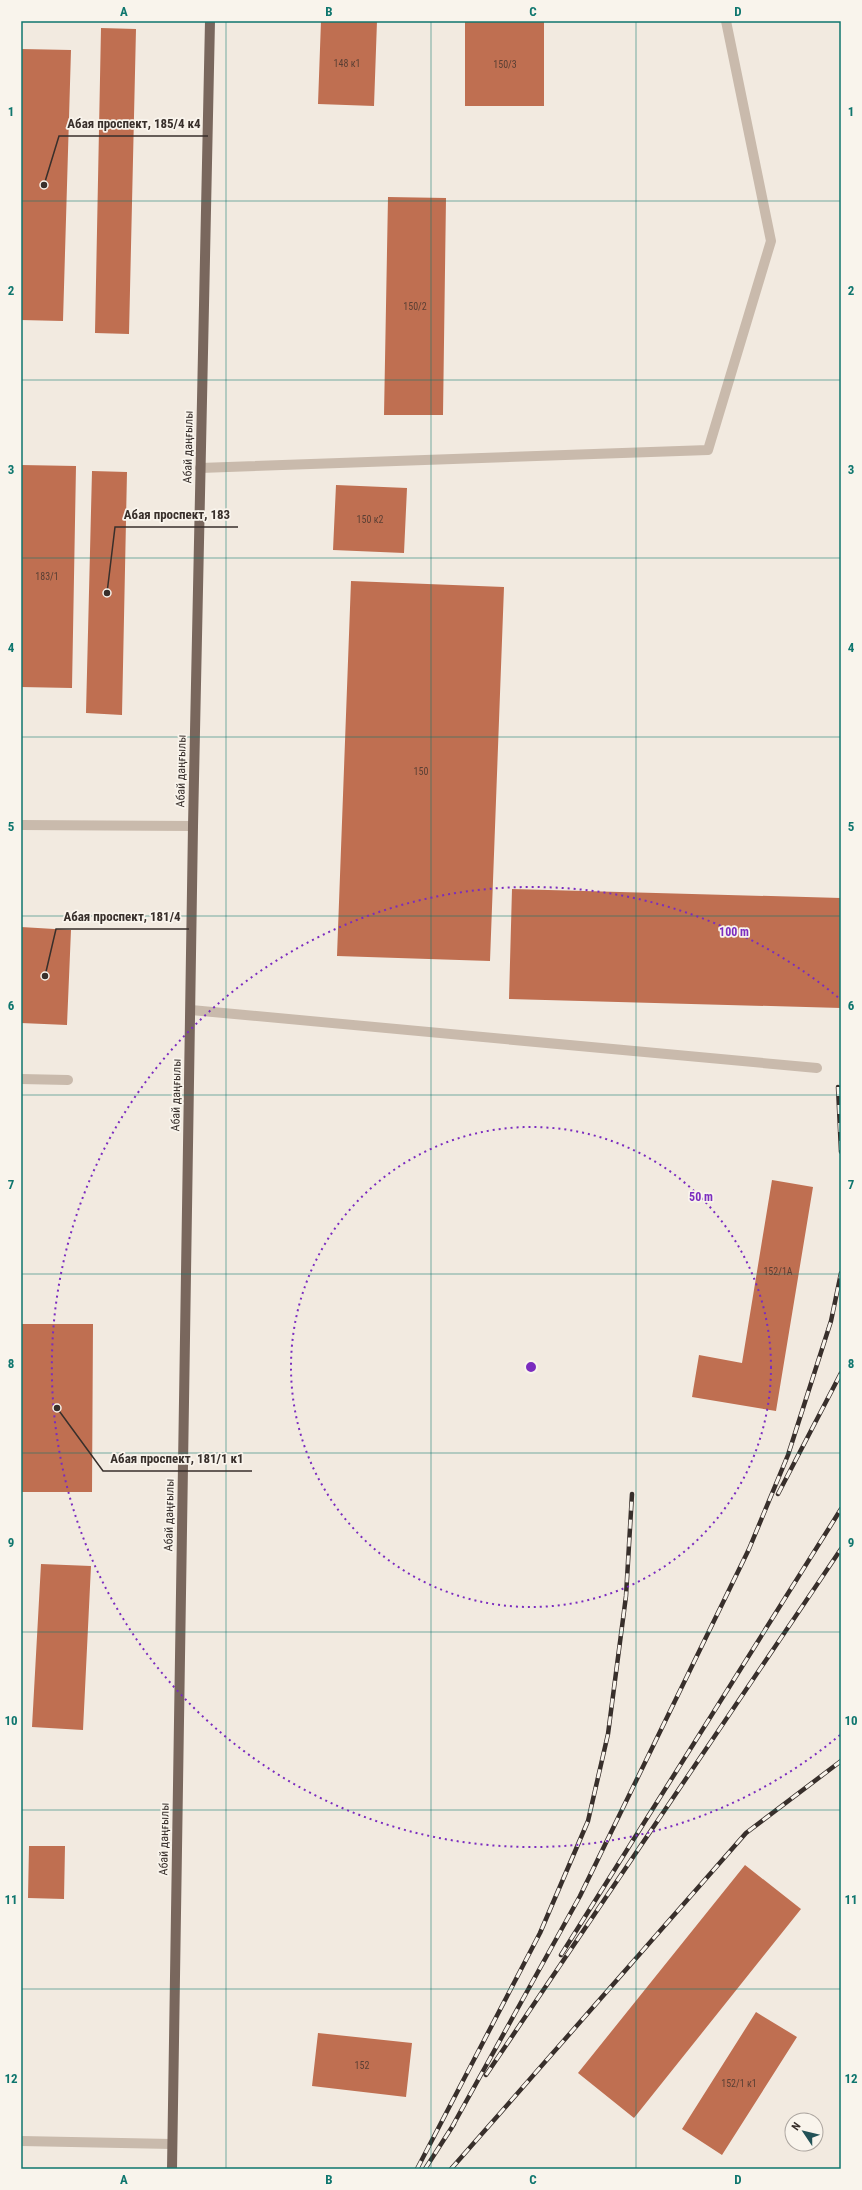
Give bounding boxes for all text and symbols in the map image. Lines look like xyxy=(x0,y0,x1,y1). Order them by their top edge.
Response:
text: A xyxy=(120,4,128,19)
text: B xyxy=(325,4,333,19)
text: C xyxy=(529,4,537,19)
text: D xyxy=(734,4,742,19)
house number: 148 к1 xyxy=(334,58,360,69)
house number: 150/3 xyxy=(493,59,517,70)
text: 1 xyxy=(8,104,14,119)
text: 1 xyxy=(848,104,854,119)
callout: Абая проспект, 185/4 к4 xyxy=(59,111,208,136)
text: Абая проспект, 185/4 к4 xyxy=(67,116,201,131)
text: 2 xyxy=(8,283,15,298)
text: 2 xyxy=(848,283,855,298)
house number: 150/2 xyxy=(403,301,427,312)
street label: Абай даңғылы xyxy=(180,410,196,484)
text: 3 xyxy=(8,462,14,477)
text: 3 xyxy=(848,462,854,477)
callout: Абая проспект, 183 xyxy=(115,502,238,527)
text: Абая проспект, 183 xyxy=(124,507,230,522)
house number: 150 к2 xyxy=(357,514,383,525)
house number: 183/1 xyxy=(35,571,59,582)
text: 4 xyxy=(8,640,15,655)
text: 4 xyxy=(848,640,855,655)
street label: Абай даңғылы xyxy=(173,734,189,808)
house number: 150 xyxy=(414,766,428,777)
text: 5 xyxy=(8,819,15,834)
text: 5 xyxy=(848,819,855,834)
callout: Абая проспект, 181/4 xyxy=(56,904,189,929)
text: Абая проспект, 181/4 xyxy=(63,909,181,924)
text: 100 m xyxy=(719,925,749,939)
text: 6 xyxy=(8,998,15,1013)
text: 6 xyxy=(848,998,855,1013)
street label: Абай даңғылы xyxy=(168,1058,184,1132)
text: 7 xyxy=(8,1177,15,1192)
text: 7 xyxy=(848,1177,855,1192)
text: 50 m xyxy=(689,1190,713,1204)
house number: 152/1А xyxy=(763,1266,793,1277)
text: 8 xyxy=(8,1356,14,1371)
text: 8 xyxy=(848,1356,854,1371)
centre of rings xyxy=(524,1360,538,1374)
callout: Абая проспект, 181/1 к1 xyxy=(103,1446,252,1471)
text: Абая проспект, 181/1 к1 xyxy=(110,1451,244,1466)
street label: Абай даңғылы xyxy=(161,1478,177,1552)
text: 9 xyxy=(8,1535,14,1550)
text: 9 xyxy=(848,1535,854,1550)
text: 10 xyxy=(4,1713,18,1728)
text: 10 xyxy=(844,1713,858,1728)
street label: Абай даңғылы xyxy=(156,1802,172,1876)
text: 11 xyxy=(4,1892,18,1907)
text: 11 xyxy=(844,1892,858,1907)
house number: 152 xyxy=(355,2060,369,2071)
text: 12 xyxy=(4,2071,18,2086)
text: 12 xyxy=(844,2071,858,2086)
house number: 152/1 к1 xyxy=(721,2078,757,2089)
north arrow xyxy=(784,2112,824,2152)
text: N xyxy=(789,2120,804,2133)
text: A xyxy=(120,2172,128,2187)
text: B xyxy=(325,2172,333,2187)
text: C xyxy=(529,2172,537,2187)
text: D xyxy=(734,2172,742,2187)

